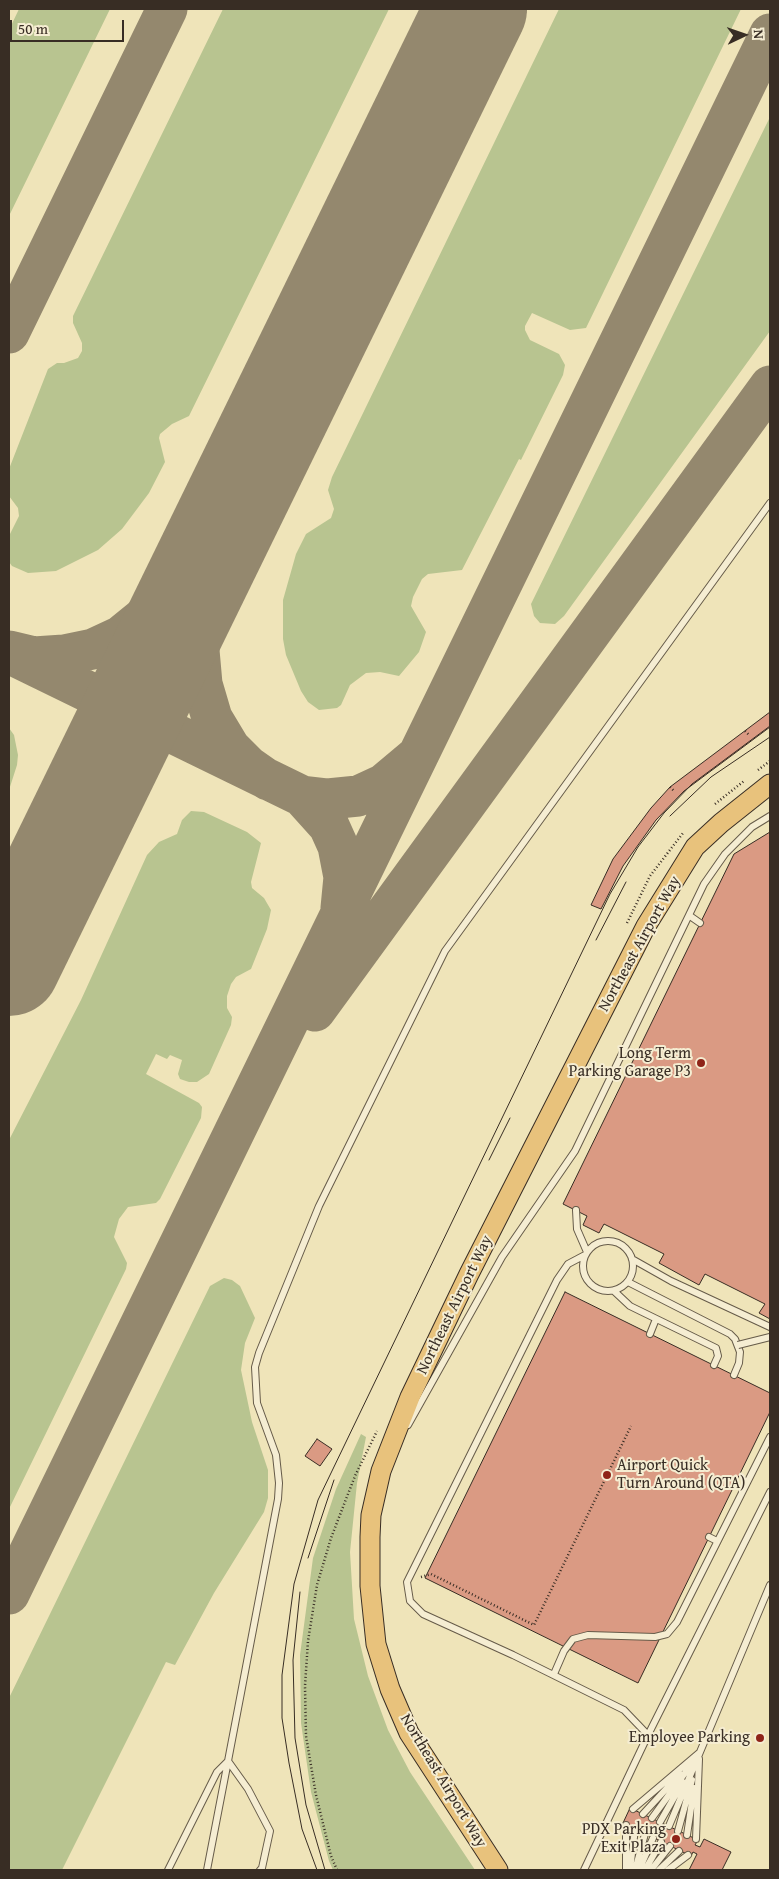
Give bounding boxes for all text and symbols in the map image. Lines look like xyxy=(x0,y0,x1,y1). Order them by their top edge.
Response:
scale bar xyxy=(12,10,126,42)
north arrow xyxy=(719,10,769,60)
text: 50 m xyxy=(18,18,48,39)
text: N xyxy=(749,29,769,39)
street label: Northeast Airport Way xyxy=(595,873,685,1015)
place label: Long Term Parking Garage P3 xyxy=(569,1044,691,1082)
marker: Long Term Parking Garage P3 xyxy=(695,1057,707,1069)
street label: Northeast Airport Way xyxy=(413,1232,497,1378)
place label: Airport Quick Turn Around (QTA) xyxy=(617,1456,745,1494)
marker: Airport Quick Turn Around (QTA) xyxy=(601,1469,613,1481)
street label: Northeast Airport Way xyxy=(396,1711,490,1851)
place label: Employee Parking xyxy=(629,1728,750,1748)
marker: Employee Parking xyxy=(754,1732,766,1744)
place label: PDX Parking Exit Plaza xyxy=(582,1820,666,1858)
marker: PDX Parking Exit Plaza xyxy=(670,1833,682,1845)

